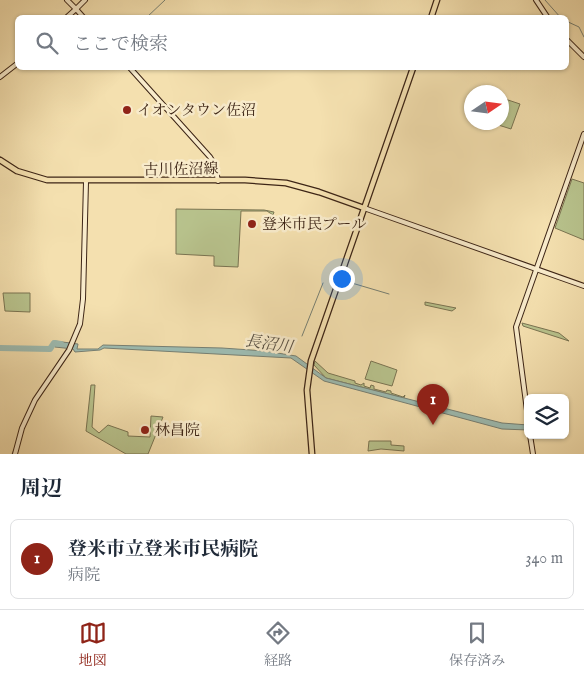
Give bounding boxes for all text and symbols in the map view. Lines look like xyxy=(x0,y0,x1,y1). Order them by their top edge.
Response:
search box xyxy=(15,15,569,70)
icon: search xyxy=(33,29,61,57)
text: ここで検索 xyxy=(73,33,168,57)
north arrow xyxy=(464,85,509,130)
place label: イオンタウン佐沼 xyxy=(137,101,256,120)
marker: イオンタウン佐沼 xyxy=(121,104,133,116)
street label: 古川佐沼線 xyxy=(143,159,219,180)
place label: 登米市民プール xyxy=(262,215,366,234)
marker: 登米市民プール xyxy=(246,218,258,230)
your location xyxy=(329,266,355,292)
water label: 長沼川 xyxy=(244,332,296,359)
pin: 1 xyxy=(417,384,449,425)
map controls xyxy=(524,394,569,439)
button: layers xyxy=(524,394,569,439)
place label: 林昌院 xyxy=(155,421,200,440)
marker: 林昌院 xyxy=(139,424,151,436)
text: 周辺 xyxy=(20,476,62,503)
text: 登米市立登米市民病院 xyxy=(68,538,258,562)
text: 1 xyxy=(34,549,40,569)
text: 340 m xyxy=(525,549,563,569)
text: 病院 xyxy=(68,566,100,586)
tab: 地図 xyxy=(79,619,107,670)
tab: 経路 xyxy=(264,619,292,670)
tab: 保存済み xyxy=(449,619,505,670)

